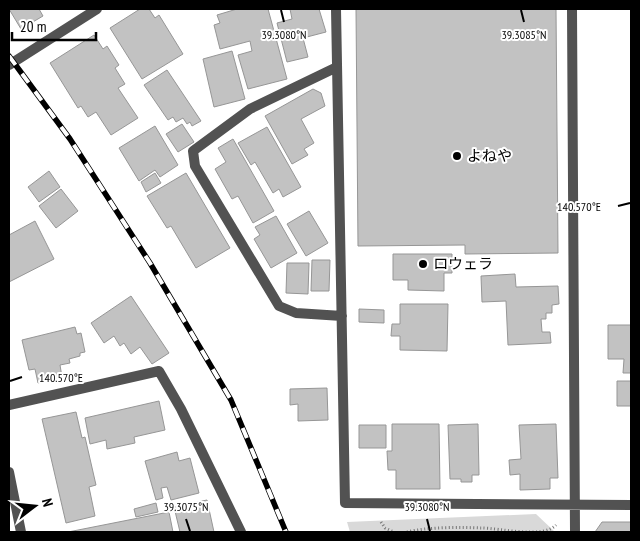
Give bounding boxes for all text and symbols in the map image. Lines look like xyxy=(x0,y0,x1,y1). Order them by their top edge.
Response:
scale bar xyxy=(12,10,96,42)
text: 20 m xyxy=(20,17,46,36)
text: 39.3080°N xyxy=(261,27,307,42)
text: 39.3085°N xyxy=(501,27,547,42)
place label: よねや xyxy=(467,146,512,165)
marker: よねや xyxy=(451,150,463,162)
text: 140.570°E xyxy=(557,199,601,214)
place label: ロウェラ xyxy=(433,254,493,273)
marker: ロウェラ xyxy=(417,258,429,270)
text: 140.570°E xyxy=(39,370,83,385)
north arrow xyxy=(10,481,60,531)
text: N xyxy=(38,496,57,509)
text: 39.3075°N xyxy=(163,499,209,514)
text: 39.3080°N xyxy=(404,499,450,514)

